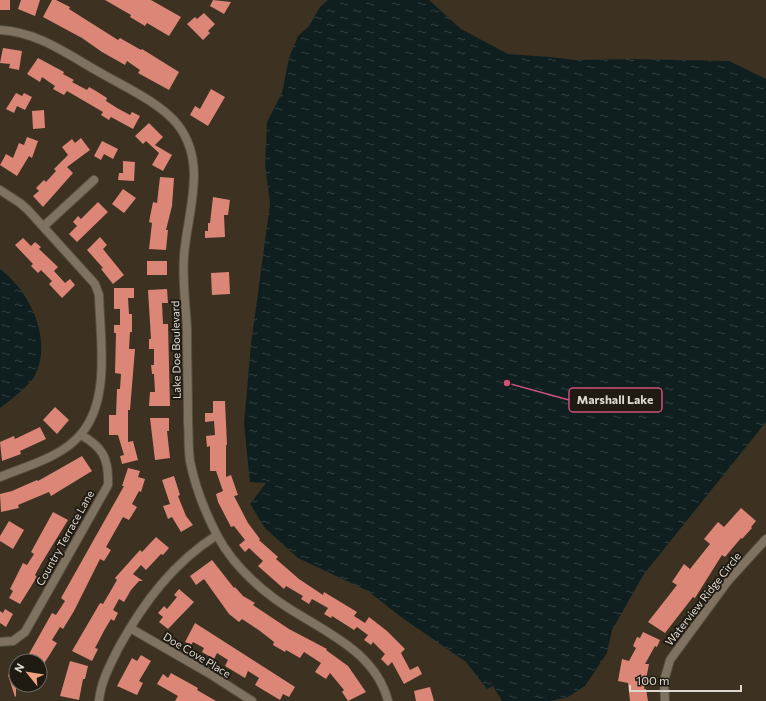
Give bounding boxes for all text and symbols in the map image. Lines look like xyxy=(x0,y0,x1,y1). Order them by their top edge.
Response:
street label: Lake Doe Boulevard xyxy=(168,301,183,399)
callout: Marshall Lake xyxy=(569,388,662,412)
text: Marshall Lake xyxy=(577,392,653,406)
street label: Country Terrace Lane xyxy=(33,488,96,588)
street label: Waterview Ridge Circle xyxy=(662,549,743,648)
street label: Doe Cove Place xyxy=(161,629,234,680)
north arrow xyxy=(8,653,48,693)
text: N xyxy=(11,661,27,675)
scale bar xyxy=(630,667,741,693)
text: 100 m xyxy=(636,673,670,687)

